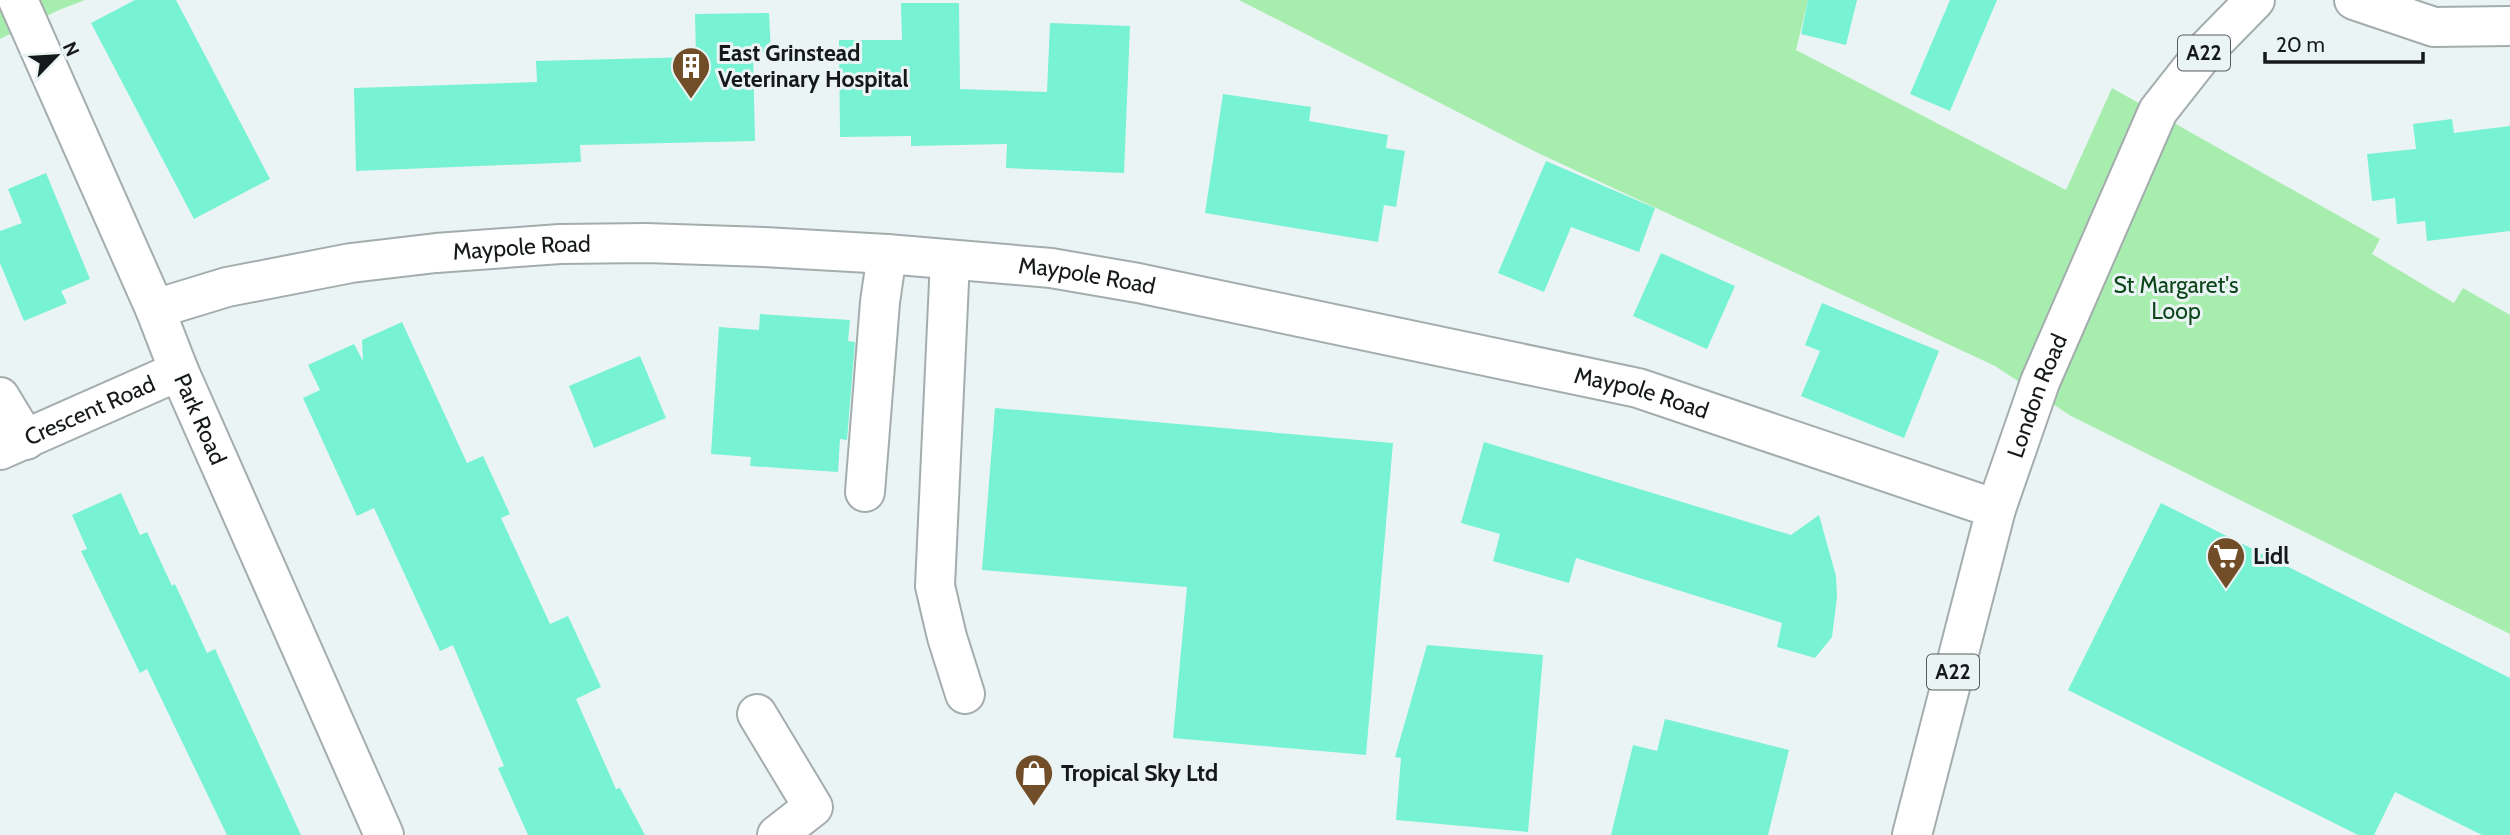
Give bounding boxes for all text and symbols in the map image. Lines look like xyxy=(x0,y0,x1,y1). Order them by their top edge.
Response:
north arrow xyxy=(21,21,91,91)
scale bar xyxy=(2265,21,2422,65)
text: 20 m xyxy=(2276,32,2325,57)
road number: A22 xyxy=(2178,36,2230,70)
text: N xyxy=(58,38,84,60)
place label: East Grinstead Veterinary Hospital xyxy=(718,39,908,93)
building icon: East Grinstead Veterinary Hospital xyxy=(670,45,712,100)
street label: Maypole Road xyxy=(452,230,591,266)
street label: Maypole Road xyxy=(1017,251,1158,300)
park label: St Margaret's Loop xyxy=(2114,271,2238,325)
street label: London Road xyxy=(2001,330,2073,461)
street label: Maypole Road xyxy=(1572,361,1712,425)
street label: Crescent Road xyxy=(20,369,159,451)
street label: Park Road xyxy=(168,369,233,469)
supermarket icon: Lidl xyxy=(2205,535,2247,590)
place label: Lidl xyxy=(2253,542,2289,570)
road number: A22 xyxy=(1927,654,1979,690)
shop icon: Tropical Sky Ltd xyxy=(1013,752,1055,807)
place label: Tropical Sky Ltd xyxy=(1061,759,1218,787)

